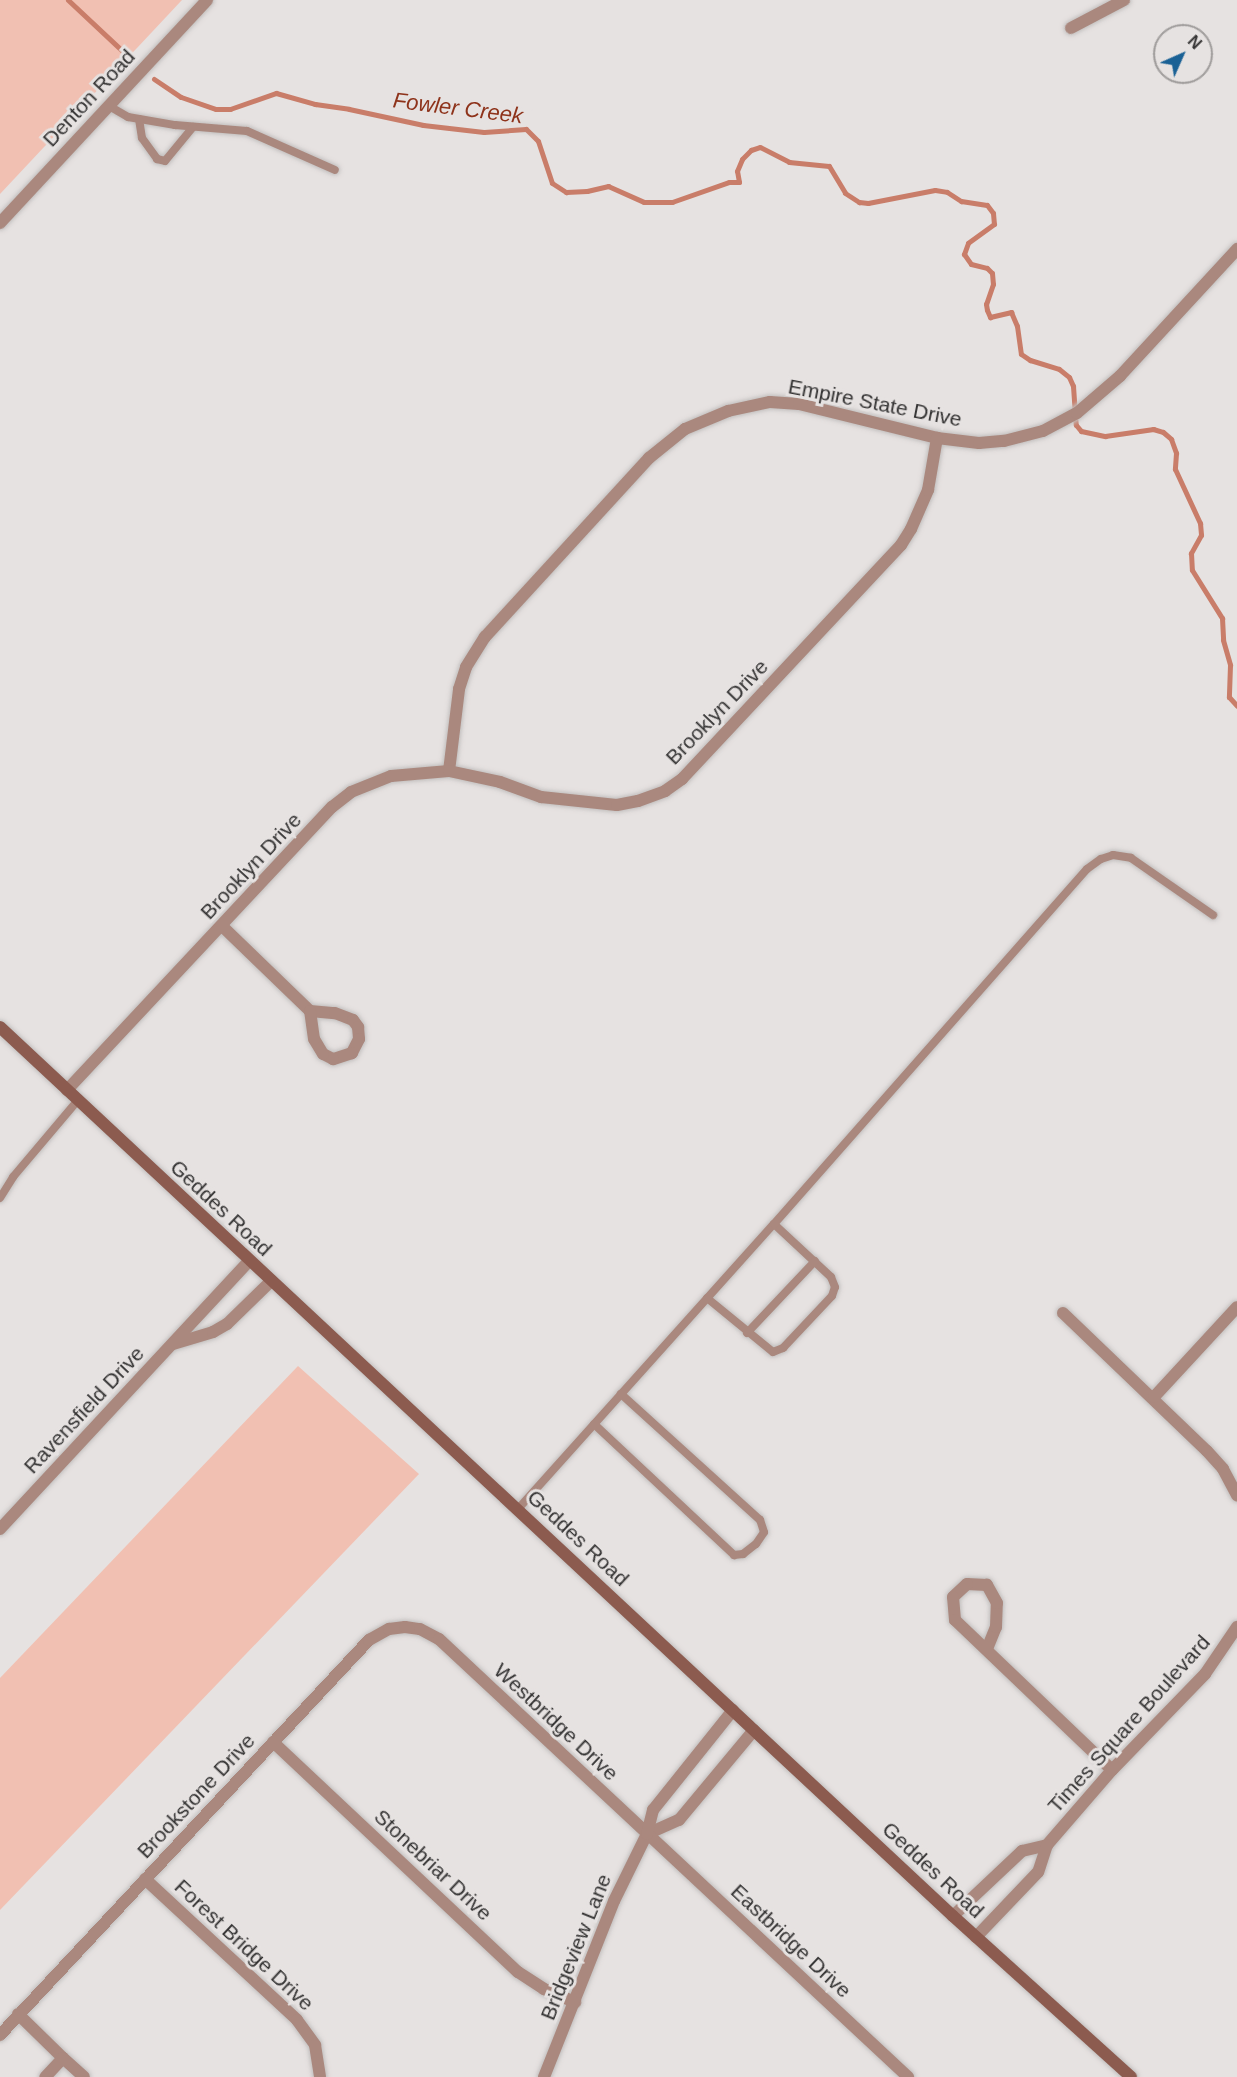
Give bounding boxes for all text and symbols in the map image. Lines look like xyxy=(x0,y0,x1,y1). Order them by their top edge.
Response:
north arrow xyxy=(1153,24,1213,84)
text: N xyxy=(1185,32,1205,52)
street label: Denton Road xyxy=(38,44,140,152)
water label: Fowler Creek xyxy=(391,87,525,129)
street label: Empire State Drive xyxy=(786,374,964,432)
street label: Brooklyn Drive xyxy=(661,654,773,770)
street label: Brooklyn Drive xyxy=(195,807,307,925)
street label: Geddes Road xyxy=(165,1155,277,1261)
street label: Ravensfield Drive xyxy=(19,1341,149,1479)
street label: Geddes Road xyxy=(522,1485,634,1591)
street label: Times Square Boulevard xyxy=(1043,1630,1215,1818)
street label: Westbridge Drive xyxy=(489,1658,623,1786)
street label: Brookstone Drive xyxy=(132,1729,260,1863)
street label: Stonebriar Drive xyxy=(369,1804,497,1926)
street label: Geddes Road xyxy=(877,1817,989,1923)
street label: Bridgeview Lane xyxy=(535,1870,617,2024)
street label: Forest Bridge Drive xyxy=(169,1874,319,2016)
street label: Eastbridge Drive xyxy=(726,1879,856,2003)

